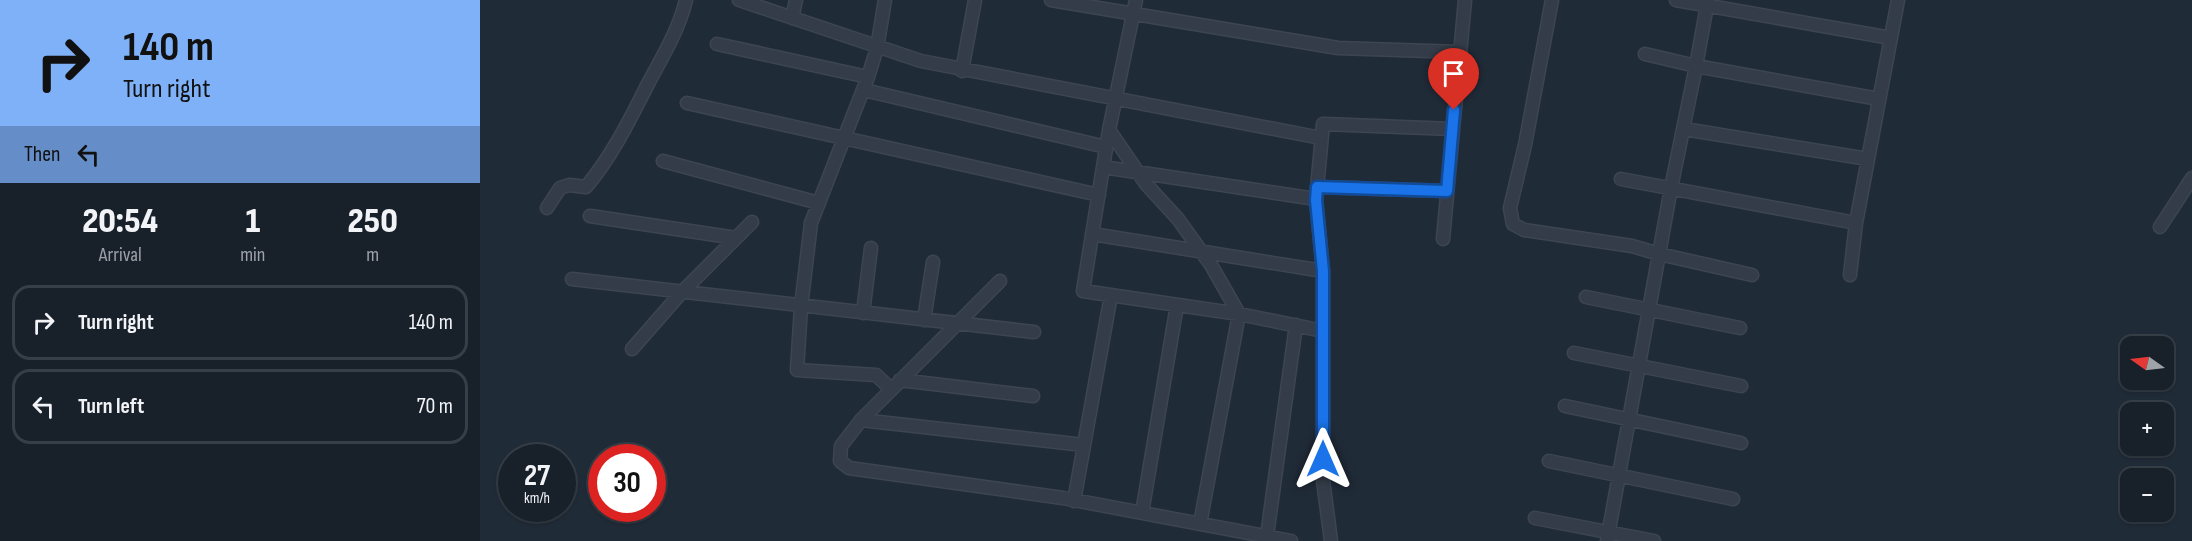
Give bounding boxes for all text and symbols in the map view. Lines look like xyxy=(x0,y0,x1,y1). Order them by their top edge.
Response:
text: 140 m xyxy=(123,22,214,73)
icon: right xyxy=(24,24,102,102)
pin xyxy=(1428,48,1479,110)
icon: arrive xyxy=(1437,57,1470,90)
text: Turn right xyxy=(123,73,210,105)
icon: left xyxy=(72,138,105,171)
text: Then xyxy=(24,141,60,168)
text: 20:54 xyxy=(82,200,158,243)
text: 1 xyxy=(245,200,260,243)
text: 250 xyxy=(348,200,398,243)
text: Arrival xyxy=(99,243,142,267)
text: min xyxy=(240,243,265,267)
text: m xyxy=(366,243,379,267)
icon: right xyxy=(27,306,60,339)
text: Turn right xyxy=(78,309,154,336)
text: 140 m xyxy=(409,309,453,336)
north arrow xyxy=(2120,336,2174,390)
map controls xyxy=(2120,336,2174,522)
icon: left xyxy=(27,390,60,423)
text: Turn left xyxy=(78,393,144,420)
text: 70 m xyxy=(417,393,453,420)
button: + xyxy=(2120,402,2174,456)
position arrow xyxy=(1291,427,1355,491)
speed limit sign: 30 xyxy=(588,444,666,522)
text: 27 xyxy=(524,458,550,494)
button: − xyxy=(2120,468,2174,522)
text: km/h xyxy=(524,489,550,508)

